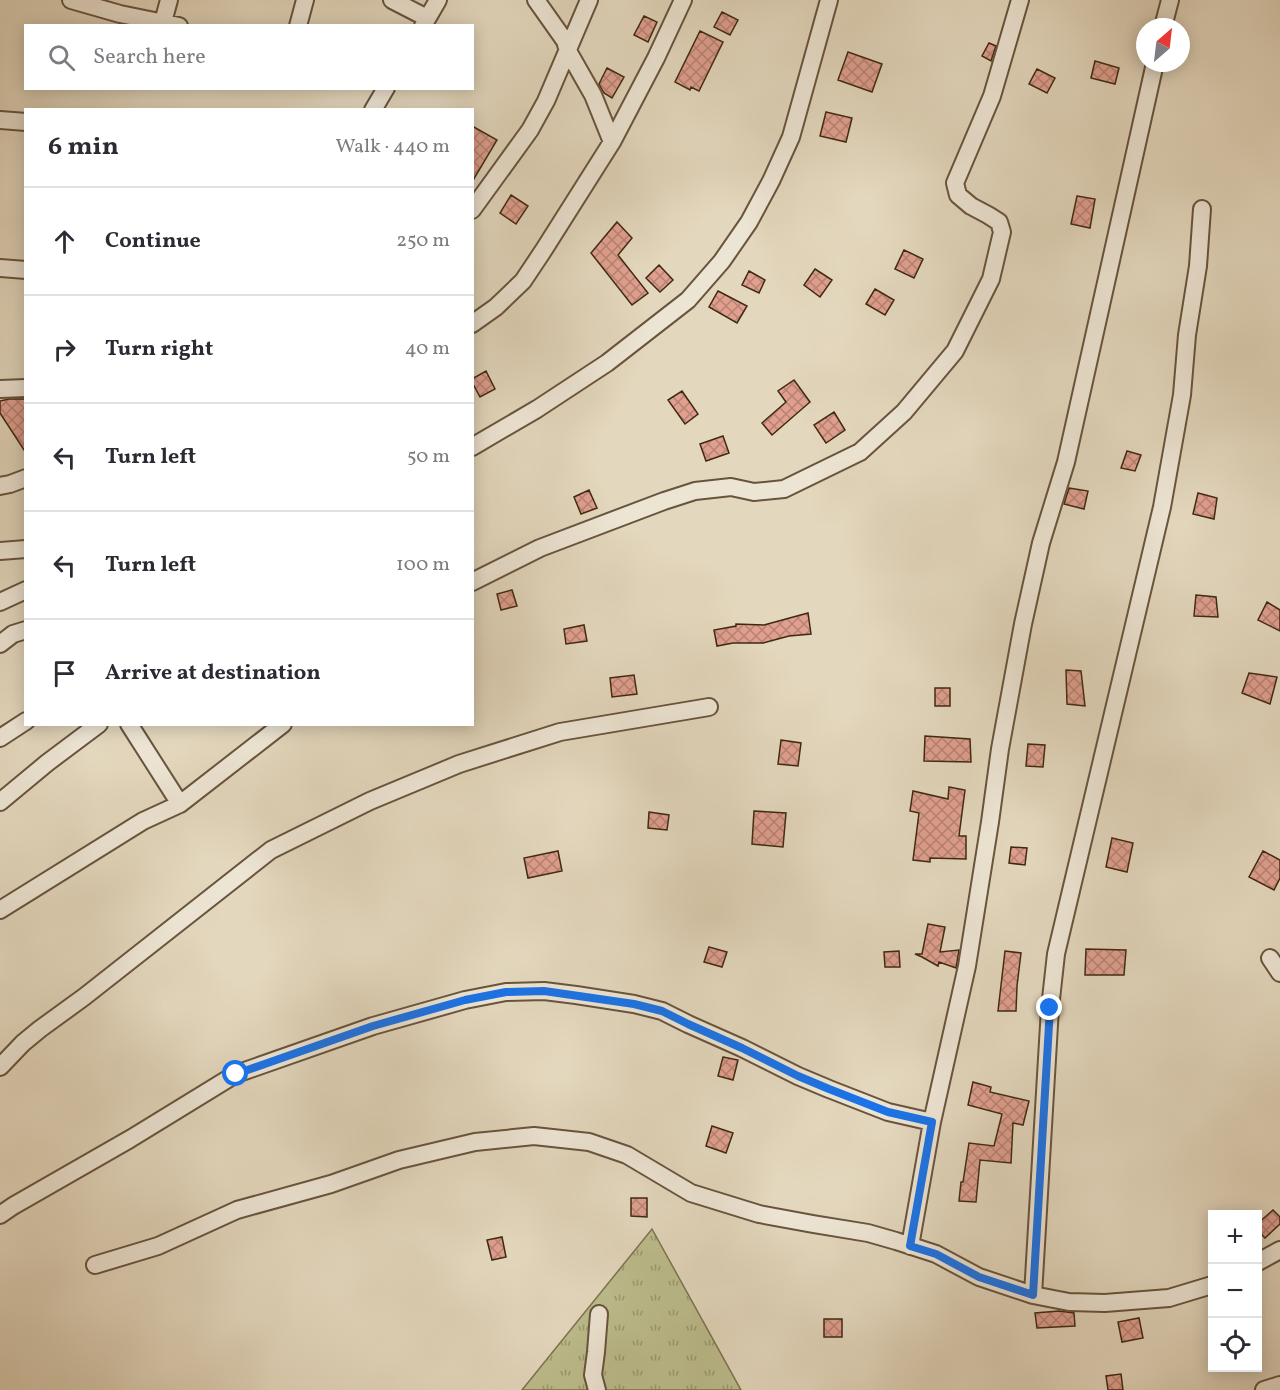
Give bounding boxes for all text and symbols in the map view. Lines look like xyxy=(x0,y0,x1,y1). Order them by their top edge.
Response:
north arrow xyxy=(1136,18,1190,72)
search box xyxy=(24,24,474,90)
icon: search xyxy=(45,41,78,74)
text: Search here xyxy=(93,42,206,73)
text: 6 min xyxy=(48,129,119,165)
text: Walk · 440 m xyxy=(335,133,450,161)
icon: ahead xyxy=(48,225,81,258)
text: Continue xyxy=(105,226,201,257)
text: 250 m xyxy=(396,227,450,255)
icon: right xyxy=(48,333,81,366)
text: Turn right xyxy=(105,334,213,365)
text: 40 m xyxy=(405,335,450,363)
icon: left xyxy=(48,441,81,474)
text: Turn left xyxy=(105,442,196,473)
text: 50 m xyxy=(407,443,450,471)
icon: left xyxy=(48,549,81,582)
text: Turn left xyxy=(105,550,196,581)
text: 100 m xyxy=(396,551,450,579)
icon: arrive xyxy=(48,657,81,690)
text: Arrive at destination xyxy=(105,658,321,689)
route end xyxy=(1036,994,1062,1020)
route start xyxy=(222,1060,248,1086)
map controls xyxy=(1208,1210,1262,1372)
button: + xyxy=(1208,1210,1262,1264)
button: − xyxy=(1208,1264,1262,1318)
button: locate xyxy=(1208,1318,1262,1372)

